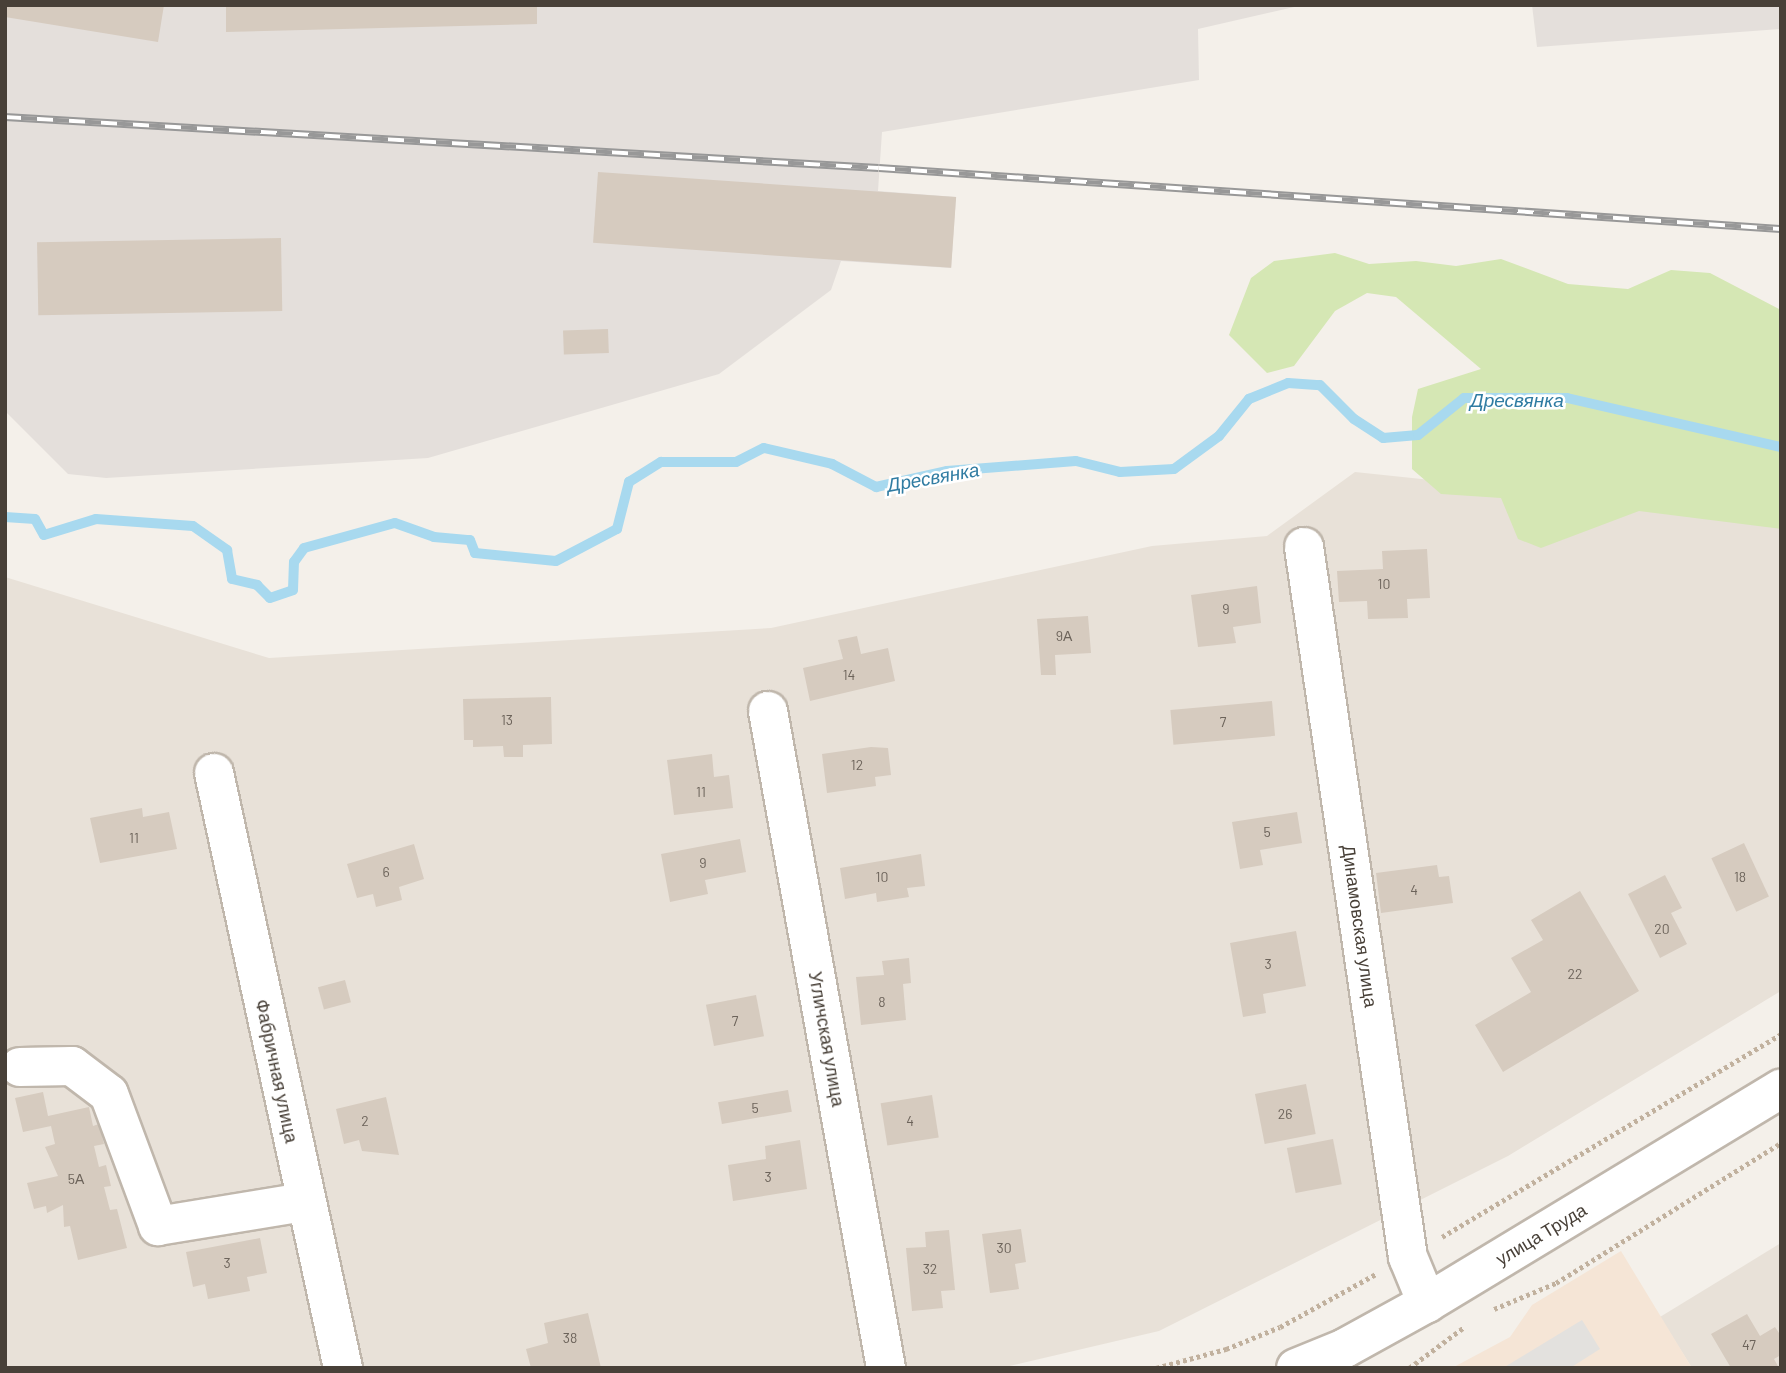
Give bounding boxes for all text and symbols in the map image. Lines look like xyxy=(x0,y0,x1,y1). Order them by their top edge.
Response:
water label: Дресвянка xyxy=(1470,389,1564,411)
water label: Дресвянка xyxy=(885,458,981,496)
house number: 10 xyxy=(1378,576,1390,592)
house number: 9 xyxy=(1222,601,1230,617)
house number: 9А xyxy=(1056,628,1072,644)
house number: 14 xyxy=(843,667,855,683)
house number: 13 xyxy=(501,712,513,728)
house number: 7 xyxy=(1220,714,1226,730)
house number: 12 xyxy=(851,757,863,773)
house number: 11 xyxy=(696,784,706,800)
house number: 5 xyxy=(1263,824,1271,840)
house number: 11 xyxy=(129,830,139,846)
street label: Динамовская улица xyxy=(1338,843,1382,1009)
house number: 9 xyxy=(699,855,707,871)
house number: 6 xyxy=(382,864,390,880)
house number: 10 xyxy=(876,869,888,885)
house number: 18 xyxy=(1734,869,1746,885)
house number: 4 xyxy=(1410,882,1418,898)
house number: 20 xyxy=(1654,921,1670,937)
house number: 3 xyxy=(1264,956,1272,972)
house number: 22 xyxy=(1567,966,1583,982)
street label: Угличская улица xyxy=(804,970,850,1108)
house number: 8 xyxy=(878,994,886,1010)
street label: Фабричная улица xyxy=(251,997,303,1145)
house number: 7 xyxy=(732,1013,738,1029)
house number: 5 xyxy=(751,1100,759,1116)
house number: 26 xyxy=(1278,1106,1292,1122)
house number: 2 xyxy=(361,1113,369,1129)
house number: 4 xyxy=(906,1113,914,1129)
house number: 3 xyxy=(764,1169,772,1185)
house number: 5А xyxy=(68,1171,84,1187)
street label: улица Труда xyxy=(1492,1199,1590,1269)
house number: 30 xyxy=(996,1240,1012,1256)
house number: 3 xyxy=(223,1255,231,1271)
house number: 32 xyxy=(923,1261,937,1277)
house number: 38 xyxy=(563,1330,577,1346)
house number: 47 xyxy=(1742,1337,1756,1353)

